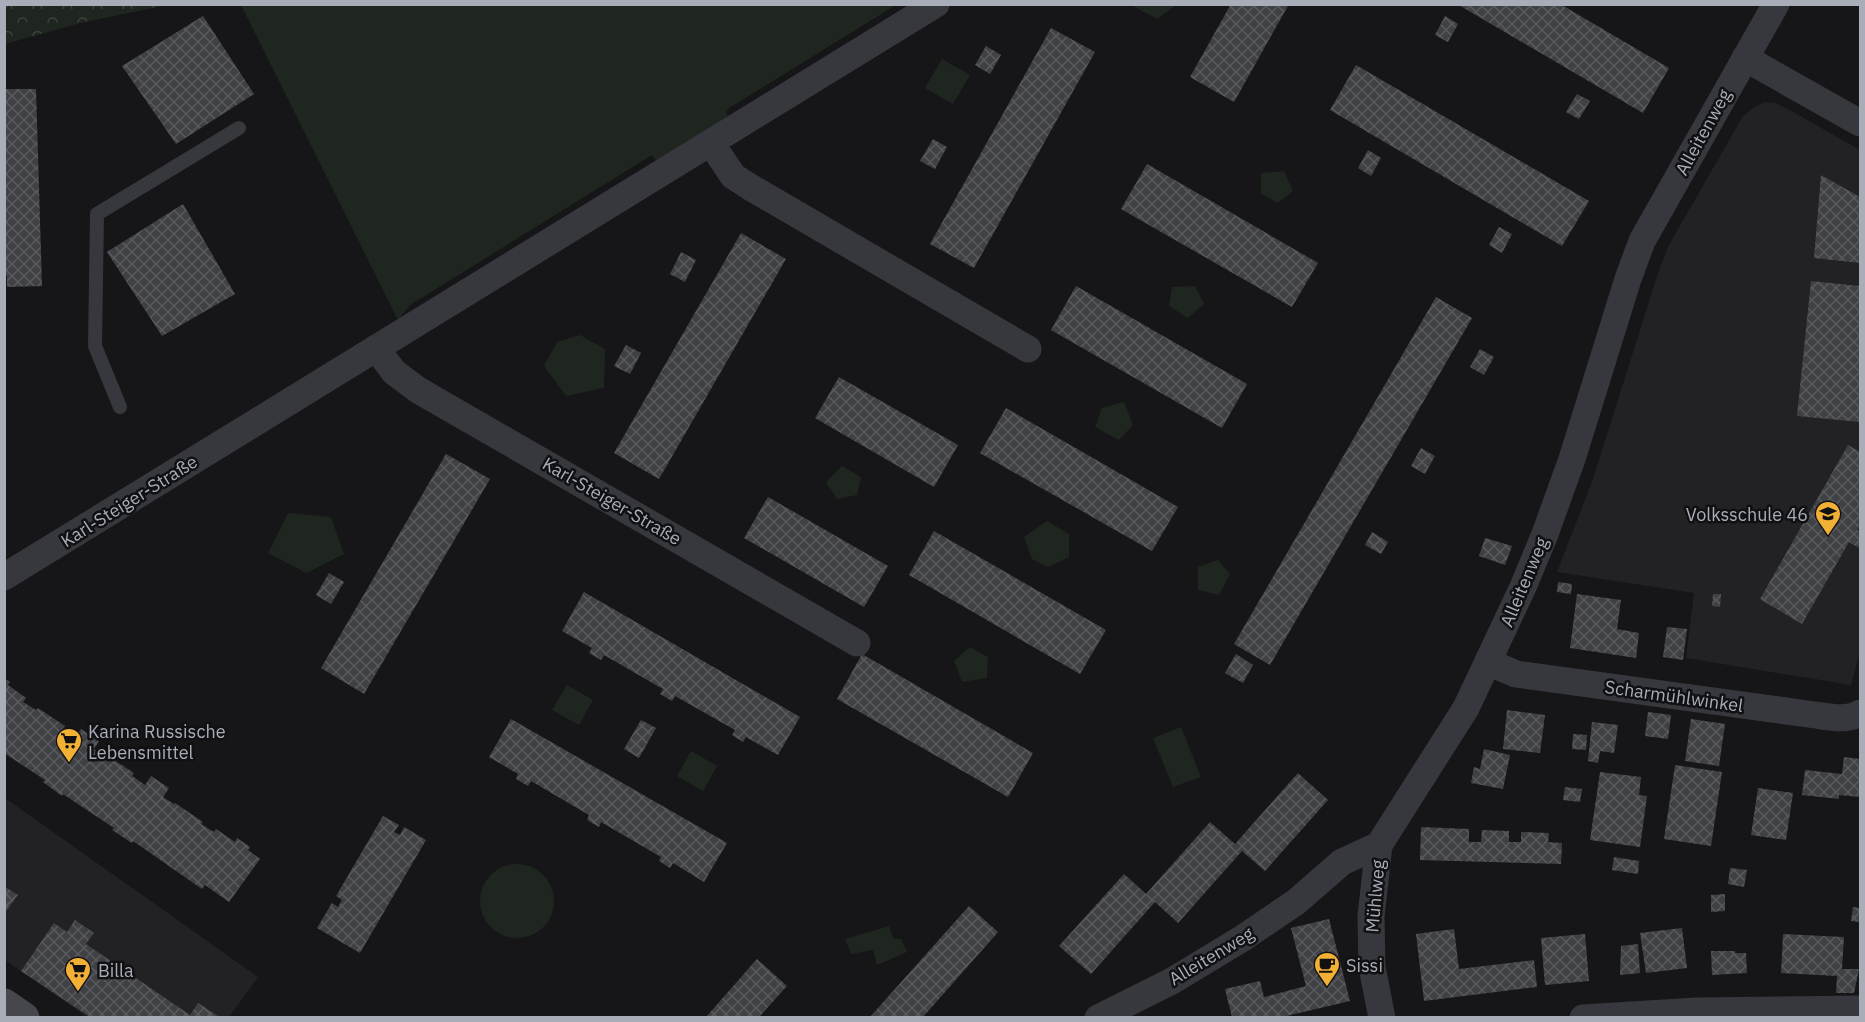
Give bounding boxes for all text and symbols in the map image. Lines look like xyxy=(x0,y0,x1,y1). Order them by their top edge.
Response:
street label: Alleitenweg xyxy=(1670,84,1736,179)
street label: Karl-Steiger-Straße xyxy=(56,450,202,552)
street label: Karl-Steiger-Straße xyxy=(538,452,686,550)
school or university icon: Volksschule 46 xyxy=(1813,499,1843,537)
place label: Volksschule 46 xyxy=(1686,503,1808,526)
street label: Alleitenweg xyxy=(1495,533,1553,630)
street label: Scharmühlwinkel xyxy=(1603,675,1745,717)
place label: Karina Russische Lebensmittel xyxy=(88,720,226,764)
supermarket icon: Karina Russische Lebensmittel xyxy=(54,726,84,764)
street label: Mühlweg xyxy=(1360,858,1390,933)
street label: Alleitenweg xyxy=(1164,921,1258,990)
cafe icon: Sissi xyxy=(1312,950,1342,988)
place label: Sissi xyxy=(1346,954,1383,977)
supermarket icon: Billa xyxy=(63,955,93,993)
place label: Billa xyxy=(98,959,134,982)

